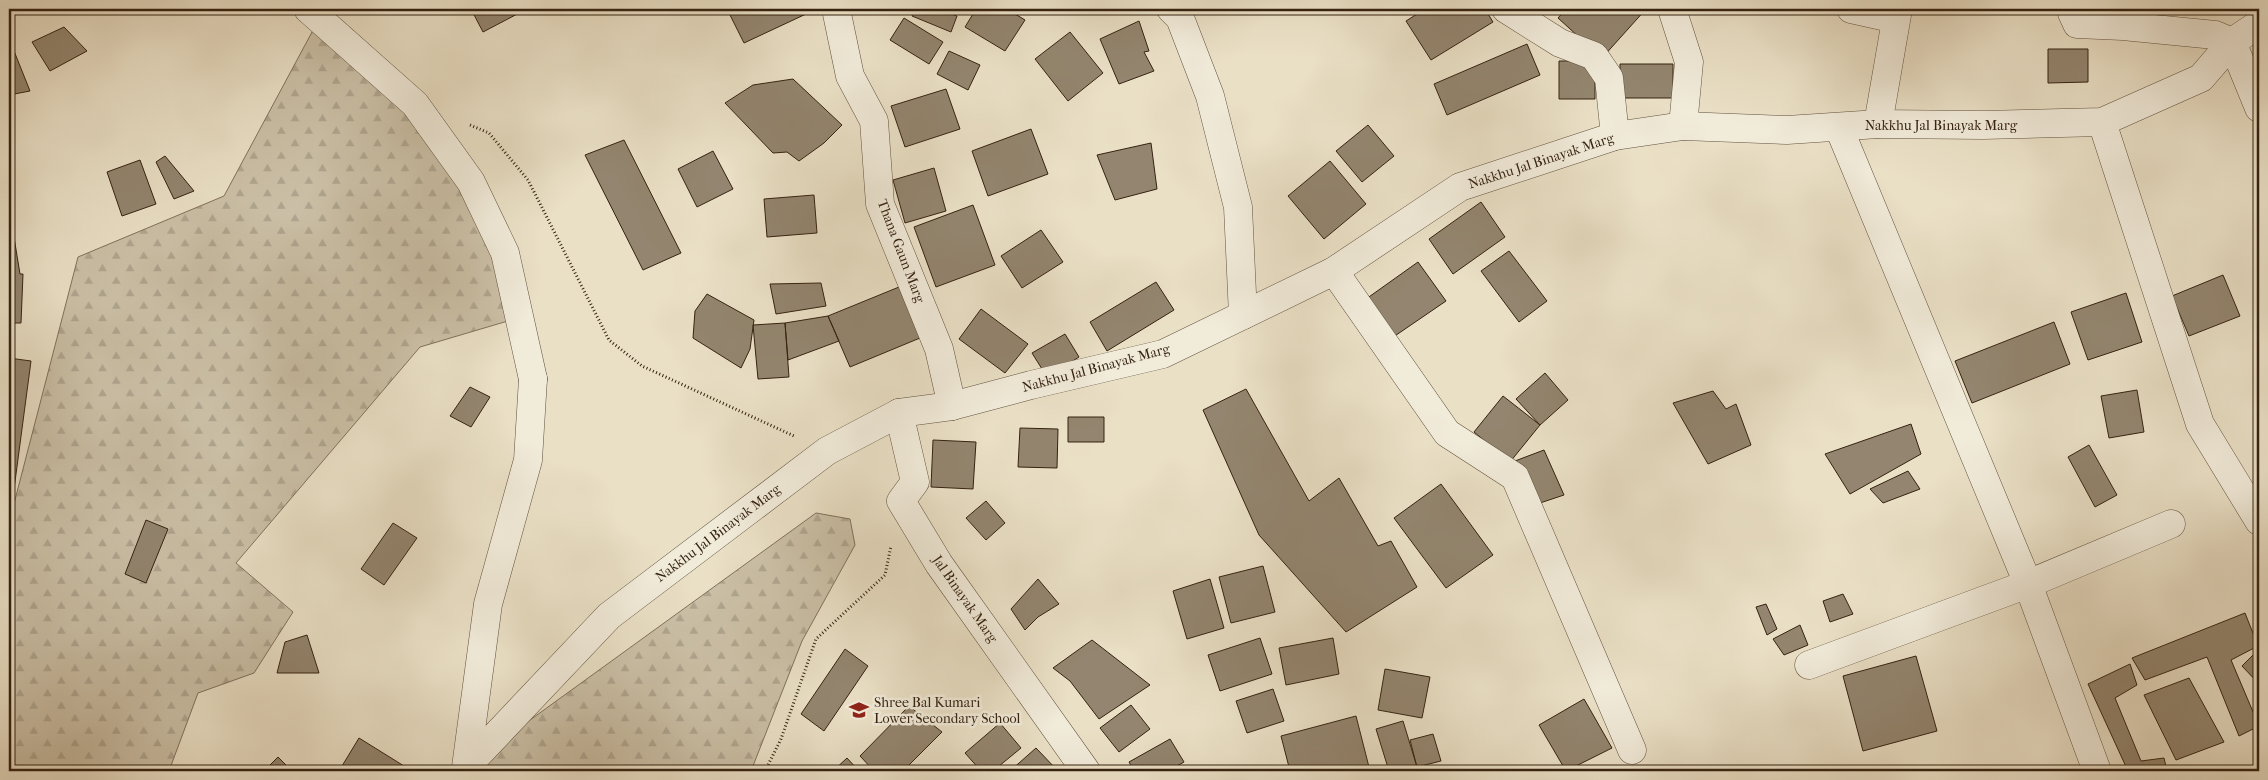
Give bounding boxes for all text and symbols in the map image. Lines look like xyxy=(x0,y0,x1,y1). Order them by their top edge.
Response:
street label: Nakkhu Jal Binayak Marg xyxy=(1865,117,2018,134)
street label: Nakkhu Jal Binayak Marg xyxy=(1466,129,1617,193)
street label: Thana Gaun Marg xyxy=(873,197,929,306)
street label: Nakkhu Jal Binayak Marg xyxy=(1020,340,1172,396)
street label: Nakkhu Jal Binayak Marg xyxy=(652,480,784,586)
street label: Jal Binayak Marg xyxy=(928,551,1002,646)
place label: Shree Bal Kumari Lower Secondary School xyxy=(874,694,1020,727)
school or university icon: Shree Bal Kumari Lower Secondary School xyxy=(848,699,870,721)

